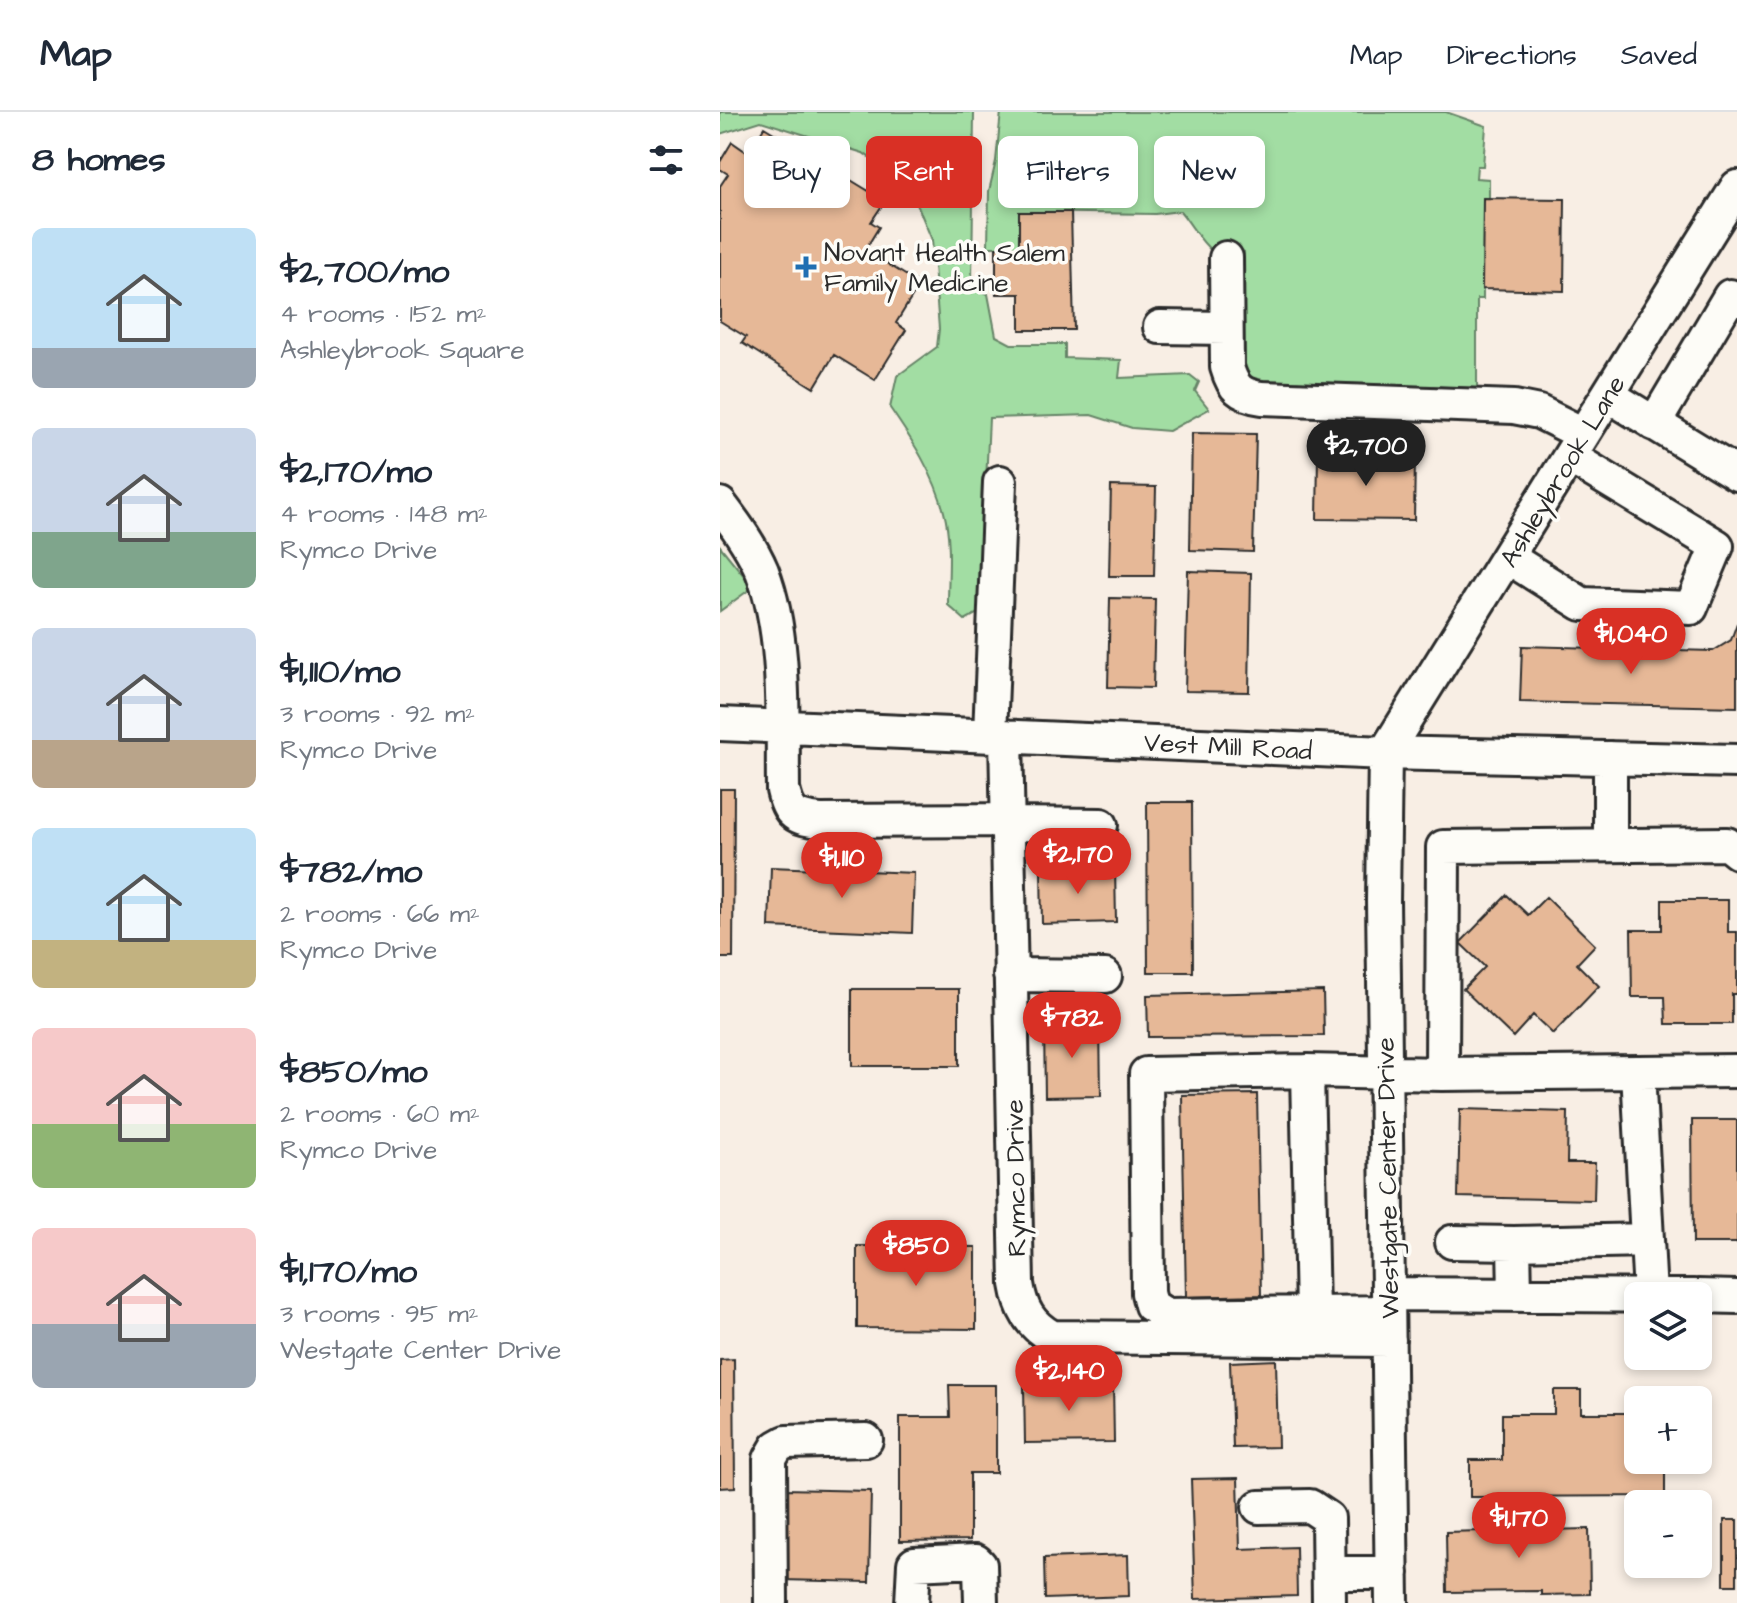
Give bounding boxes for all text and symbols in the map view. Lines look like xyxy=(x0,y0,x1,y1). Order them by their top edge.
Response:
text: Map xyxy=(40,29,112,81)
text: Map xyxy=(1350,36,1403,75)
text: Directions xyxy=(1447,36,1577,75)
text: Saved xyxy=(1621,36,1697,75)
text: 8 homes xyxy=(32,136,166,184)
chip: Buy xyxy=(744,136,850,208)
chip: Rent xyxy=(866,136,982,208)
chip: Filters xyxy=(998,136,1138,208)
chip: New xyxy=(1154,136,1265,208)
icon: filters xyxy=(644,138,688,182)
place label: Novant Health Salem Family Medicine xyxy=(824,235,1066,303)
text: $2,700/mo xyxy=(280,248,449,296)
marker: Novant Health Salem Family Medicine xyxy=(795,256,817,278)
icon: home xyxy=(96,260,192,356)
text: 4 rooms · 152 m² xyxy=(280,296,486,332)
text: Ashleybrook Square xyxy=(280,332,525,368)
street label: Ashleybrook Lane xyxy=(1491,369,1636,575)
pin: $2,700 xyxy=(1301,420,1431,488)
text: $2,700 xyxy=(1325,428,1407,464)
text: $2,170/mo xyxy=(280,448,432,496)
icon: home xyxy=(96,460,192,556)
text: 4 rooms · 148 m² xyxy=(280,496,488,532)
text: Rymco Drive xyxy=(280,532,437,568)
pin: $1,040 xyxy=(1566,608,1696,676)
text: $1,040 xyxy=(1595,616,1667,652)
text: $1,110/mo xyxy=(280,648,401,696)
icon: home xyxy=(96,660,192,756)
text: 3 rooms · 92 m² xyxy=(280,696,475,732)
street label: Vest Mill Road xyxy=(1143,725,1313,769)
text: Rymco Drive xyxy=(280,732,437,768)
pin: $2,170 xyxy=(1013,828,1143,896)
pin: $1,110 xyxy=(777,832,907,900)
text: $2,170 xyxy=(1043,836,1113,872)
text: $1,110 xyxy=(819,840,865,876)
text: $782/mo xyxy=(280,848,422,896)
icon: home xyxy=(96,860,192,956)
text: 2 rooms · 66 m² xyxy=(280,896,480,932)
text: Rymco Drive xyxy=(280,932,437,968)
pin: $782 xyxy=(1025,992,1119,1060)
text: $782 xyxy=(1041,1000,1103,1036)
street label: Westgate Center Drive xyxy=(1368,1037,1410,1319)
text: $850/mo xyxy=(280,1048,428,1096)
icon: home xyxy=(96,1060,192,1156)
text: 2 rooms · 60 m² xyxy=(280,1096,480,1132)
street label: Rymco Drive xyxy=(997,1099,1037,1257)
text: Rymco Drive xyxy=(280,1132,437,1168)
pin: $850 xyxy=(869,1220,963,1288)
text: $850 xyxy=(883,1228,949,1264)
text: $1,170/mo xyxy=(280,1248,417,1296)
icon: home xyxy=(96,1260,192,1356)
map controls xyxy=(1624,1282,1712,1578)
button: layers xyxy=(1624,1282,1712,1370)
text: 3 rooms · 95 m² xyxy=(280,1296,479,1332)
text: Westgate Center Drive xyxy=(280,1332,561,1368)
pin: $2,140 xyxy=(1004,1345,1134,1413)
text: $2,140 xyxy=(1033,1353,1105,1389)
button: + xyxy=(1624,1386,1712,1474)
button: − xyxy=(1624,1490,1712,1578)
pin: $1,170 xyxy=(1454,1492,1584,1560)
text: $1,170 xyxy=(1490,1500,1548,1536)

